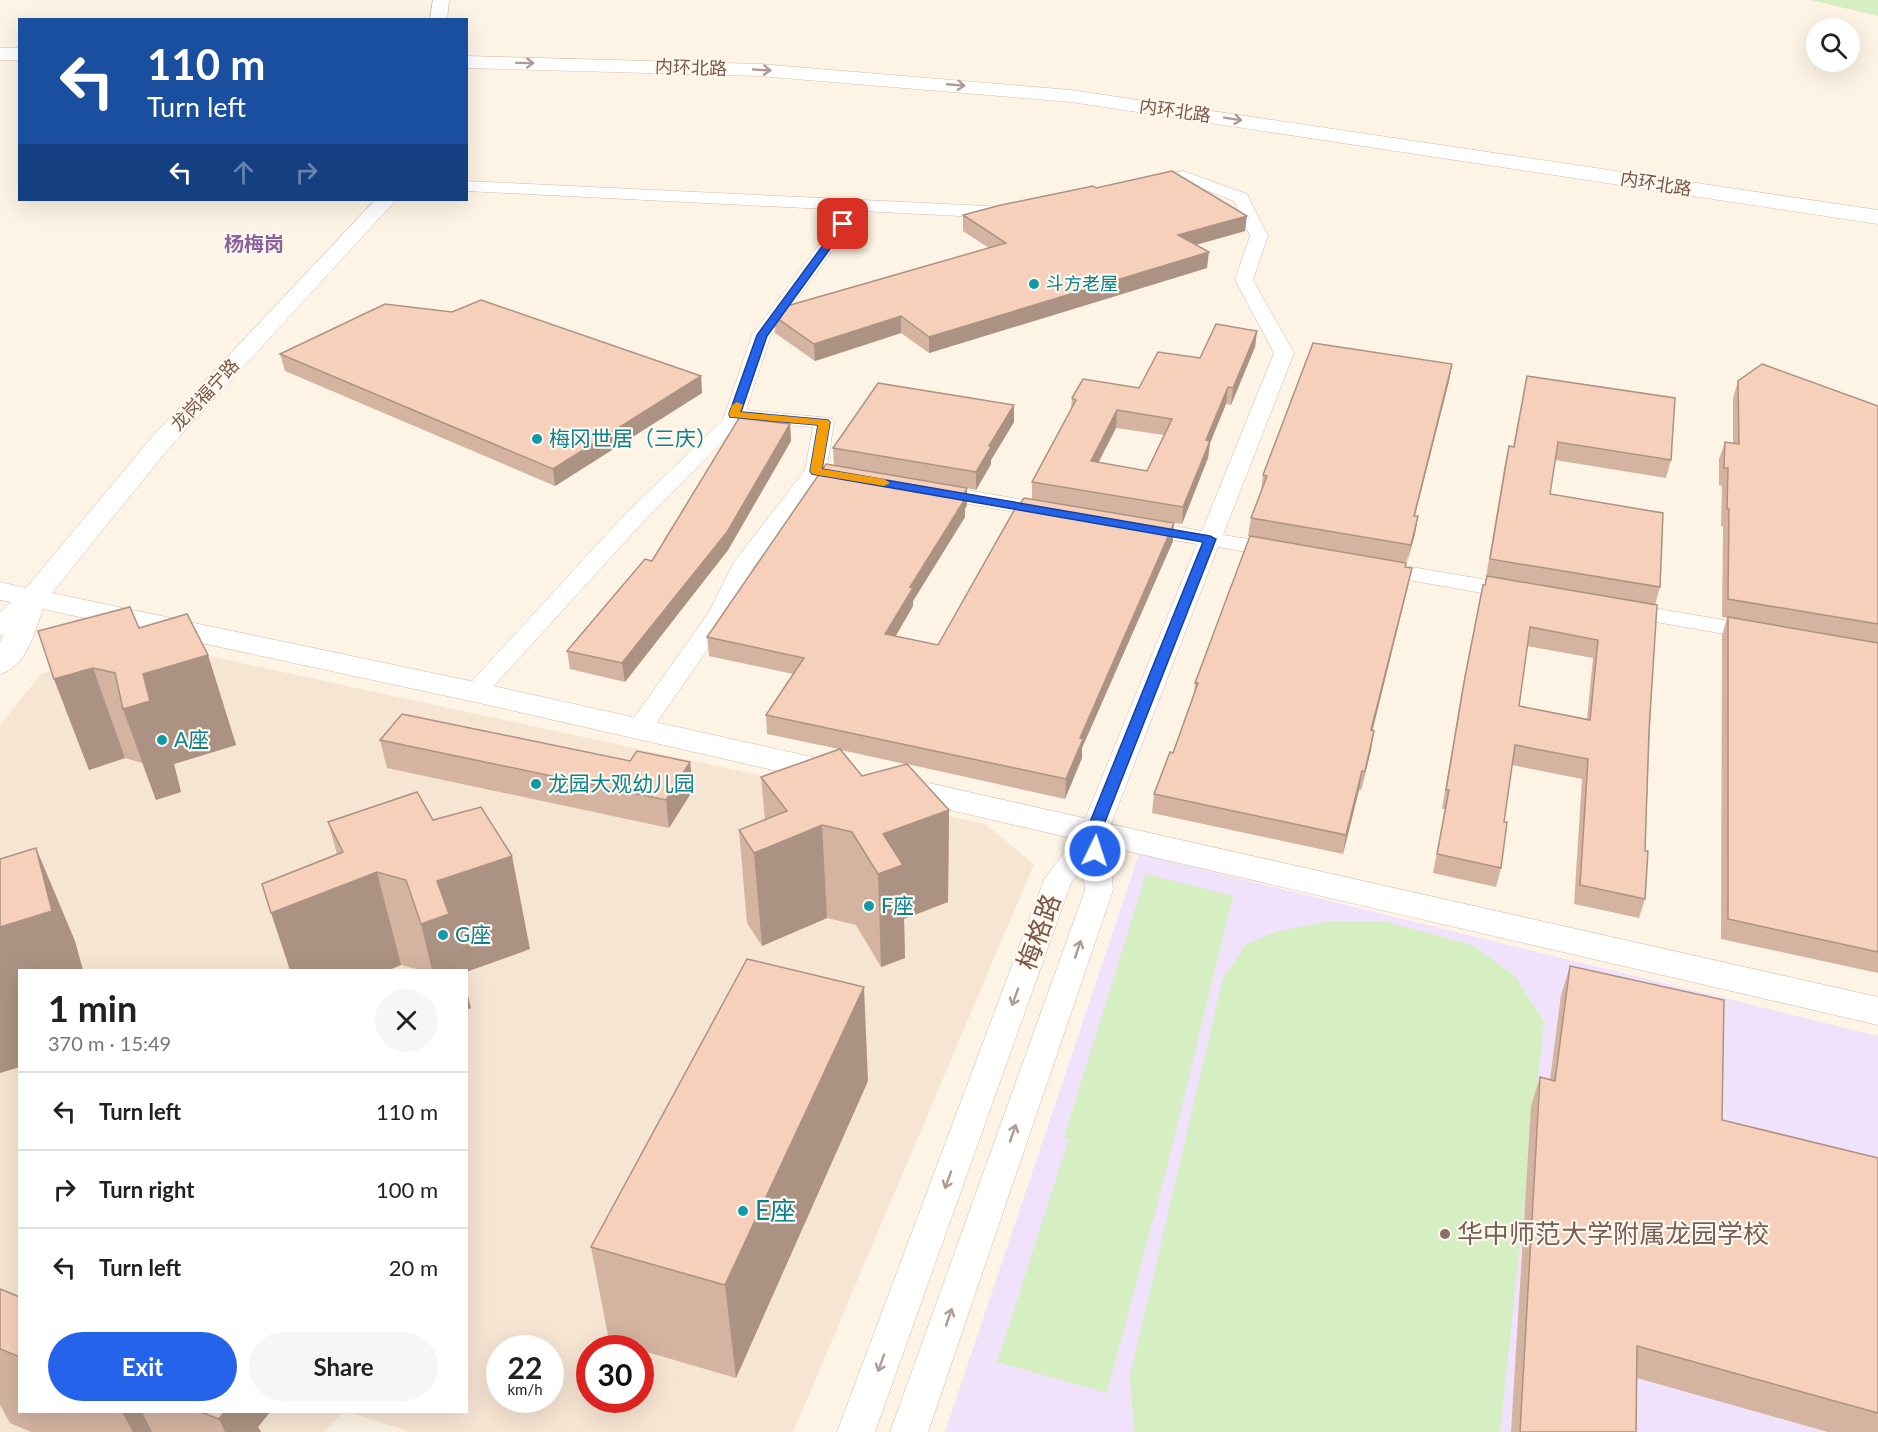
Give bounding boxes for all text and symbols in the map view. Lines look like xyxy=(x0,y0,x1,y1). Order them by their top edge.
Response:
map controls xyxy=(1806,18,1860,72)
button: search xyxy=(1806,18,1860,72)
text: 110 m xyxy=(147,39,265,89)
icon: left xyxy=(48,42,126,120)
street label: 内环北路 xyxy=(655,55,727,79)
one-way arrow xyxy=(514,57,534,69)
one-way arrow xyxy=(751,65,771,76)
one-way arrow xyxy=(946,80,966,91)
text: Turn left xyxy=(147,90,246,123)
street label: 内环北路 xyxy=(1138,94,1212,126)
one-way arrow xyxy=(1223,114,1242,125)
icon: left xyxy=(164,156,197,189)
icon: ahead xyxy=(227,156,260,189)
icon: right xyxy=(290,156,323,189)
street label: 内环北路 xyxy=(1619,167,1693,200)
pin xyxy=(817,198,868,249)
icon: arrive xyxy=(826,207,859,240)
district label: 杨梅岗 xyxy=(224,231,284,255)
place label: 斗方老屋 xyxy=(1046,272,1118,294)
marker: 斗方老屋 xyxy=(1027,277,1041,291)
street label: 龙岗福宁路 xyxy=(166,354,243,435)
place label: 梅冈世居（三庆） xyxy=(549,425,717,450)
marker: 梅冈世居（三庆） xyxy=(530,432,544,446)
place label: A座 xyxy=(174,726,209,751)
marker: A座 xyxy=(155,733,169,747)
place label: 龙园大观幼儿园 xyxy=(548,770,695,795)
marker: 龙园大观幼儿园 xyxy=(529,777,543,791)
position arrow xyxy=(1063,819,1127,883)
street label: 梅格路 xyxy=(1010,890,1066,974)
place label: F座 xyxy=(881,892,914,917)
marker: F座 xyxy=(862,899,876,913)
place label: G座 xyxy=(455,921,491,946)
marker: G座 xyxy=(436,928,450,942)
one-way arrow xyxy=(1073,940,1084,959)
text: 1 min xyxy=(48,986,137,1030)
one-way arrow xyxy=(1009,987,1020,1006)
button: close xyxy=(375,989,438,1052)
text: 370 m · 15:49 xyxy=(48,1031,171,1055)
icon: left xyxy=(48,1095,81,1128)
text: Turn left xyxy=(99,1098,181,1125)
text: 110 m xyxy=(376,1098,438,1125)
one-way arrow xyxy=(1009,1124,1020,1143)
one-way arrow xyxy=(942,1170,953,1189)
icon: right xyxy=(48,1173,81,1206)
text: Turn right xyxy=(99,1176,194,1203)
text: 100 m xyxy=(376,1176,438,1203)
place label: E座 xyxy=(755,1194,796,1226)
marker: E座 xyxy=(736,1204,750,1218)
place label: 华中师范大学附属龙园学校 xyxy=(1457,1217,1769,1249)
marker: 华中师范大学附属龙园学校 xyxy=(1438,1227,1452,1241)
icon: left xyxy=(48,1251,81,1284)
text: Turn left xyxy=(99,1254,181,1281)
text: 20 m xyxy=(389,1254,438,1281)
one-way arrow xyxy=(944,1308,955,1327)
button: Exit xyxy=(48,1332,237,1401)
button: Share xyxy=(249,1332,438,1401)
speed limit sign: 30 xyxy=(576,1335,654,1413)
text: 22 xyxy=(508,1349,542,1385)
one-way arrow xyxy=(875,1353,886,1372)
text: km/h xyxy=(507,1380,543,1398)

